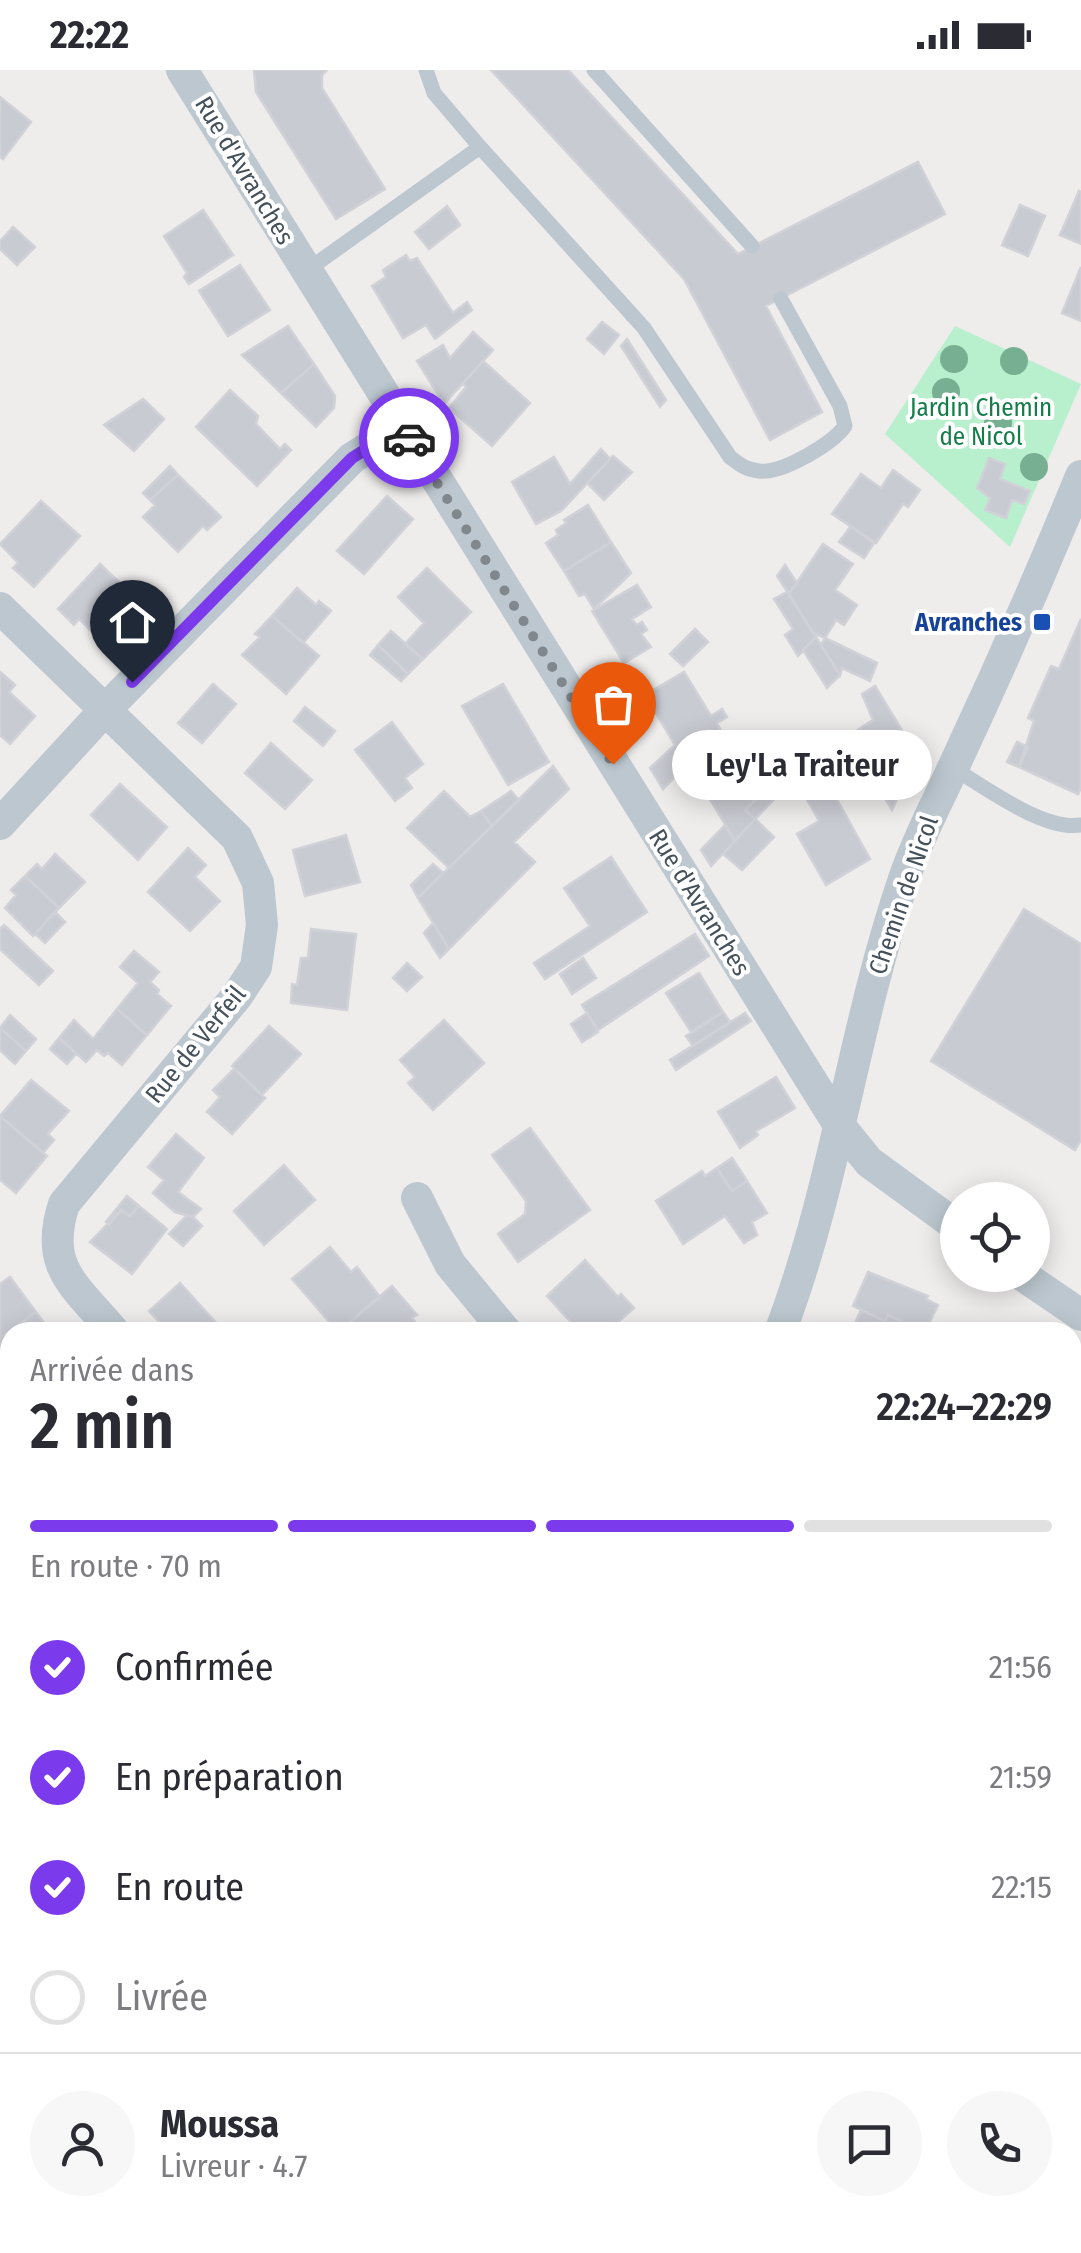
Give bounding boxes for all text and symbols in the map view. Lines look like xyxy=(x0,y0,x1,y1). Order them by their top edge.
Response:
text: 22:22 xyxy=(50,12,129,58)
street label: Rue d'Avranches xyxy=(188,91,300,250)
courier xyxy=(359,388,459,488)
park label: Jardin Chemin de Nicol xyxy=(910,393,1052,452)
icon: car xyxy=(382,411,437,466)
pin xyxy=(90,580,175,683)
icon: home xyxy=(105,595,160,650)
place label: Avranches xyxy=(914,608,1022,638)
marker: Avranches xyxy=(1031,611,1053,633)
pin xyxy=(571,662,656,765)
icon: bag xyxy=(586,677,641,732)
callout: Ley'La Traiteur xyxy=(673,729,933,799)
text: Ley'La Traiteur xyxy=(705,746,899,784)
street label: Chemin de Nicol xyxy=(863,812,945,979)
street label: Rue d'Avranches xyxy=(642,824,756,981)
street label: Rue de Verfeil xyxy=(139,980,252,1109)
map controls xyxy=(940,1182,1050,1292)
button: locate xyxy=(940,1182,1050,1292)
text: Arrivée dans xyxy=(30,1351,194,1389)
text: 22:24–22:29 xyxy=(876,1384,1052,1430)
text: 2 min xyxy=(30,1387,174,1465)
text: En route · 70 m xyxy=(30,1547,222,1585)
icon: check xyxy=(30,1640,85,1695)
text: Confirmée xyxy=(115,1644,273,1690)
text: 21:56 xyxy=(989,1648,1052,1686)
icon: check xyxy=(30,1750,85,1805)
text: En préparation xyxy=(115,1754,344,1800)
text: 21:59 xyxy=(989,1758,1052,1796)
icon: check xyxy=(30,1860,85,1915)
text: En route xyxy=(115,1864,244,1910)
text: 22:15 xyxy=(991,1868,1052,1906)
text: Livrée xyxy=(115,1974,208,2020)
button: person xyxy=(30,2091,135,2196)
button: chat xyxy=(817,2091,922,2196)
button: phone xyxy=(947,2091,1052,2196)
text: Moussa xyxy=(160,2101,279,2147)
text: Livreur · 4.7 xyxy=(160,2147,308,2185)

